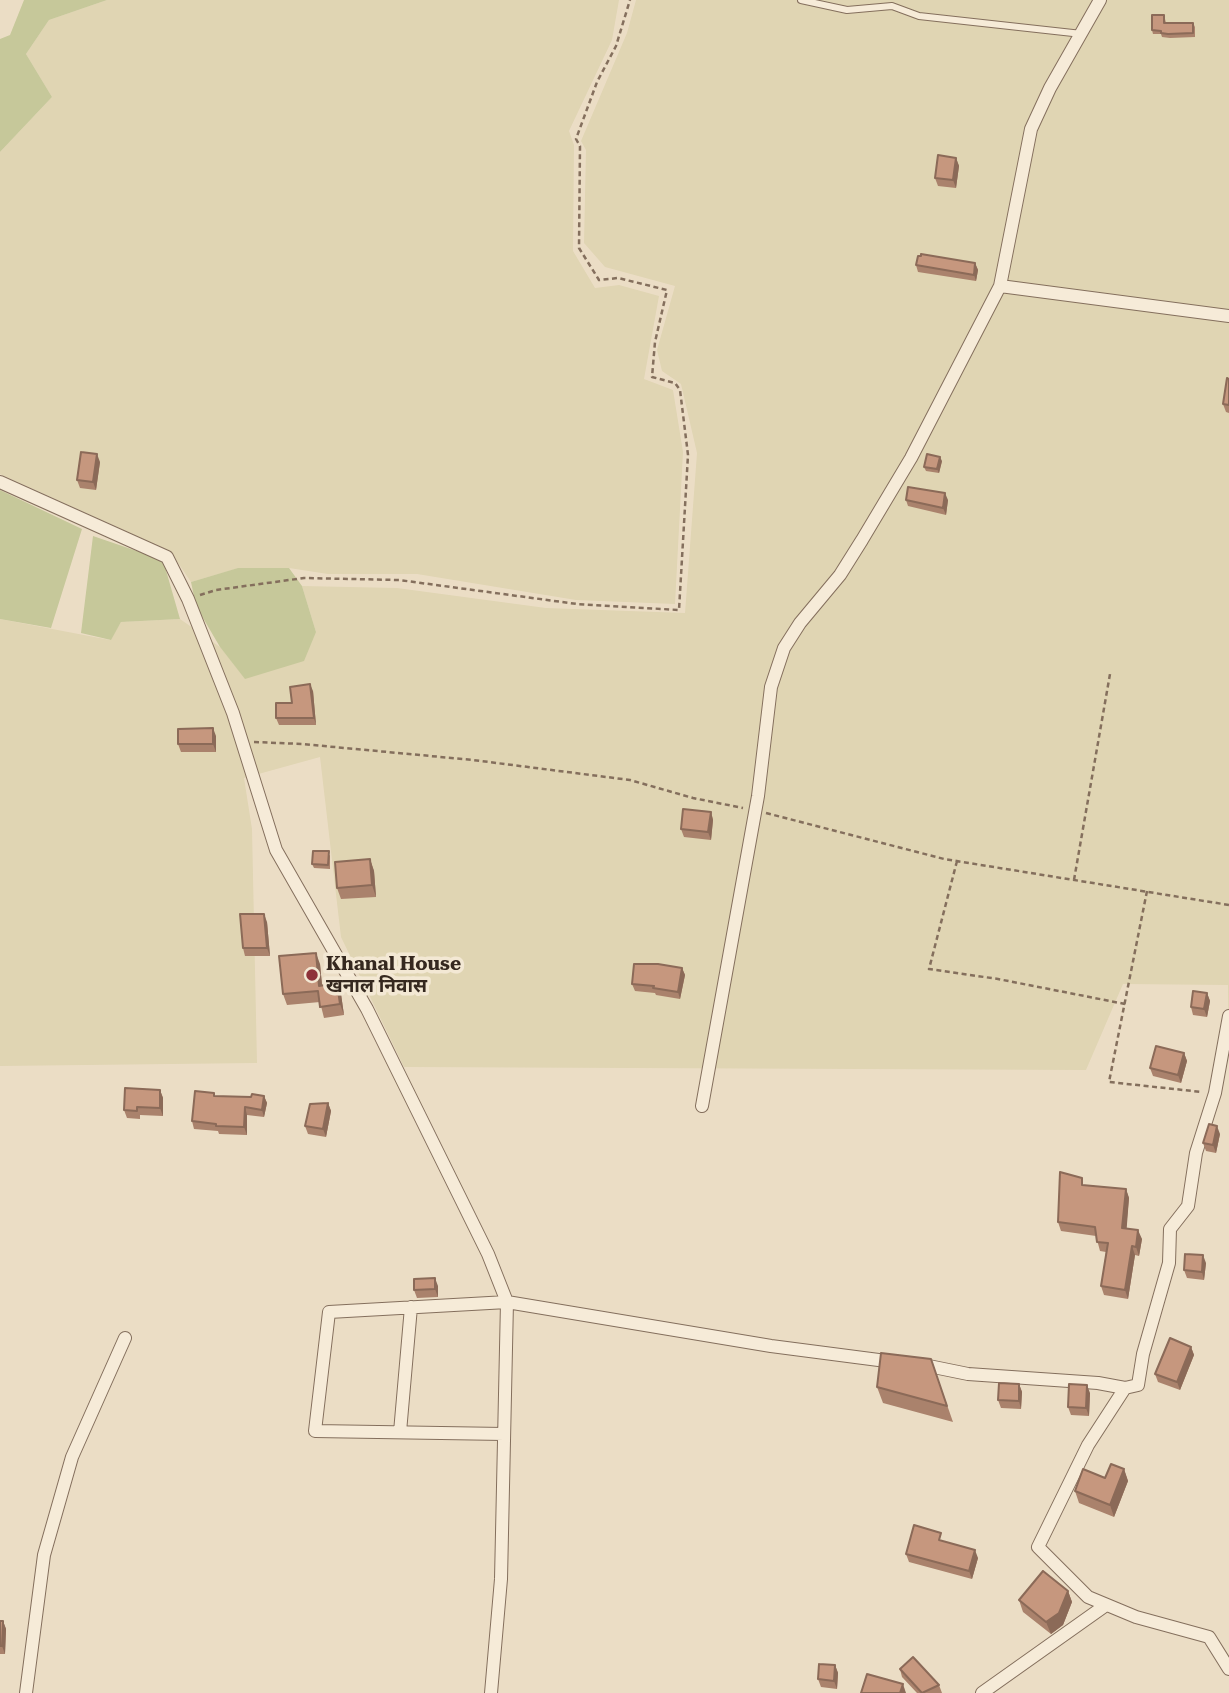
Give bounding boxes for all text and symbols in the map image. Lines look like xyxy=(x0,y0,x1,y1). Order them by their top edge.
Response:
place label: Khanal House खनाल निवास xyxy=(326,953,461,997)
marker: Khanal House खनाल निवास xyxy=(304,967,320,983)

